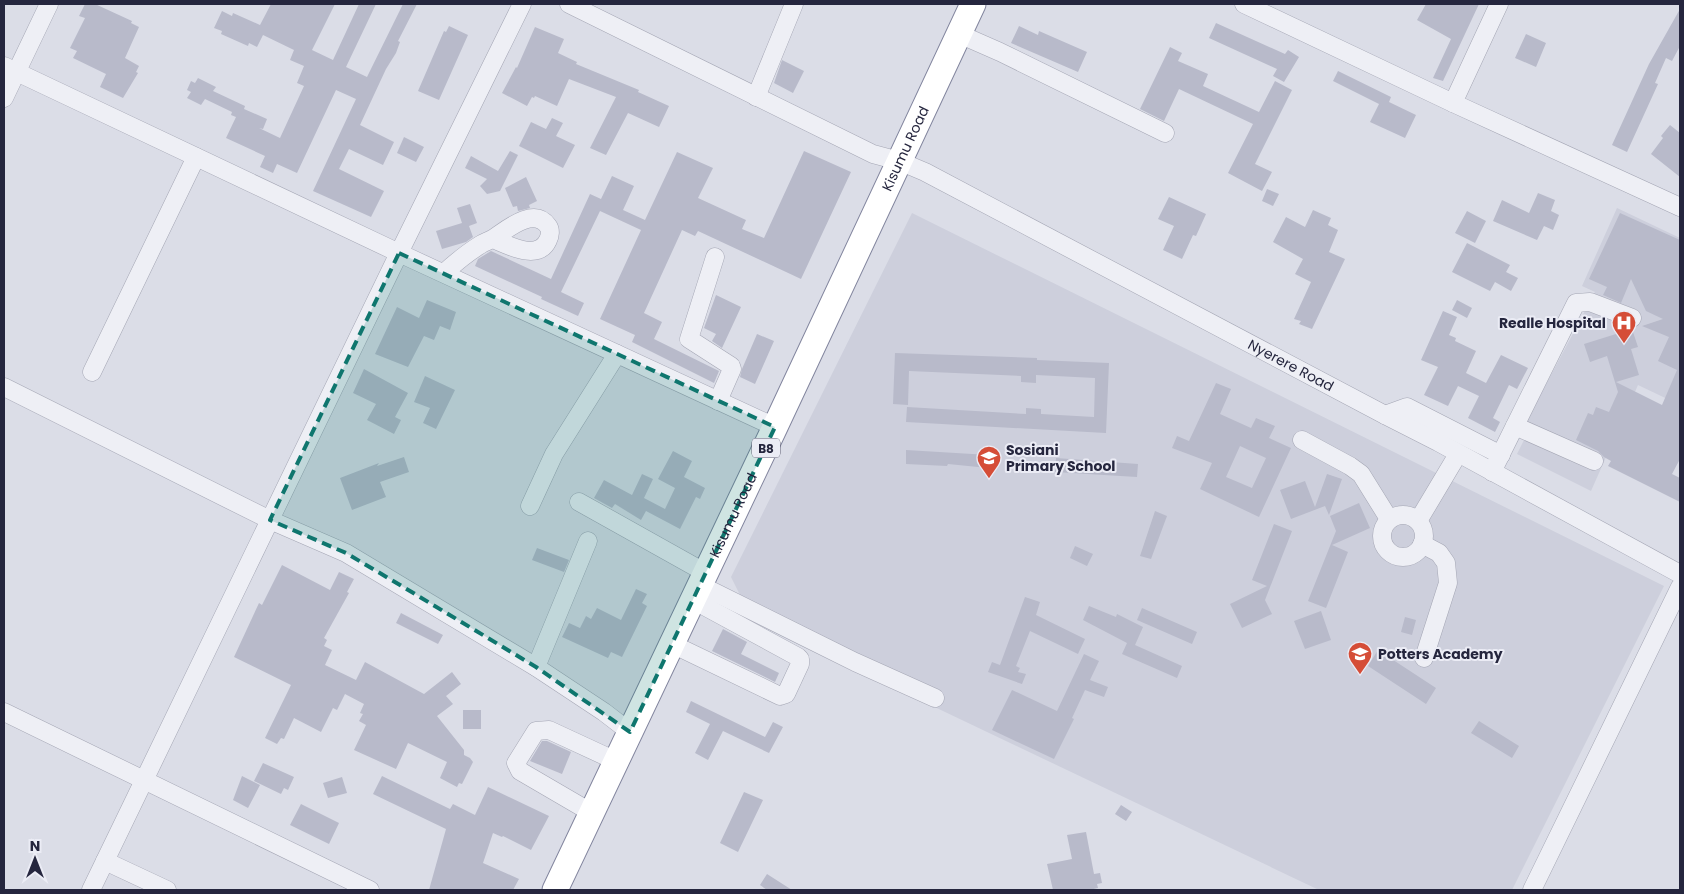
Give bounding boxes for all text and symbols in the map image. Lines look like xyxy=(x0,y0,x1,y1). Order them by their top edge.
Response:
street label: Kisumu Road xyxy=(877,103,934,194)
hospital icon: Realle Hospital xyxy=(1611,310,1637,344)
place label: Realle Hospital xyxy=(1499,313,1606,333)
street label: Nyerere Road xyxy=(1245,334,1337,396)
road number: B8 xyxy=(752,438,780,458)
place label: Sosiani Primary School xyxy=(1006,440,1115,476)
school or university icon: Sosiani Primary School xyxy=(976,445,1002,479)
street label: Kisumu Road xyxy=(704,469,762,561)
school or university icon: Potters Academy xyxy=(1347,641,1373,675)
place label: Potters Academy xyxy=(1378,644,1503,664)
north arrow xyxy=(10,834,60,884)
text: N xyxy=(30,836,40,856)

